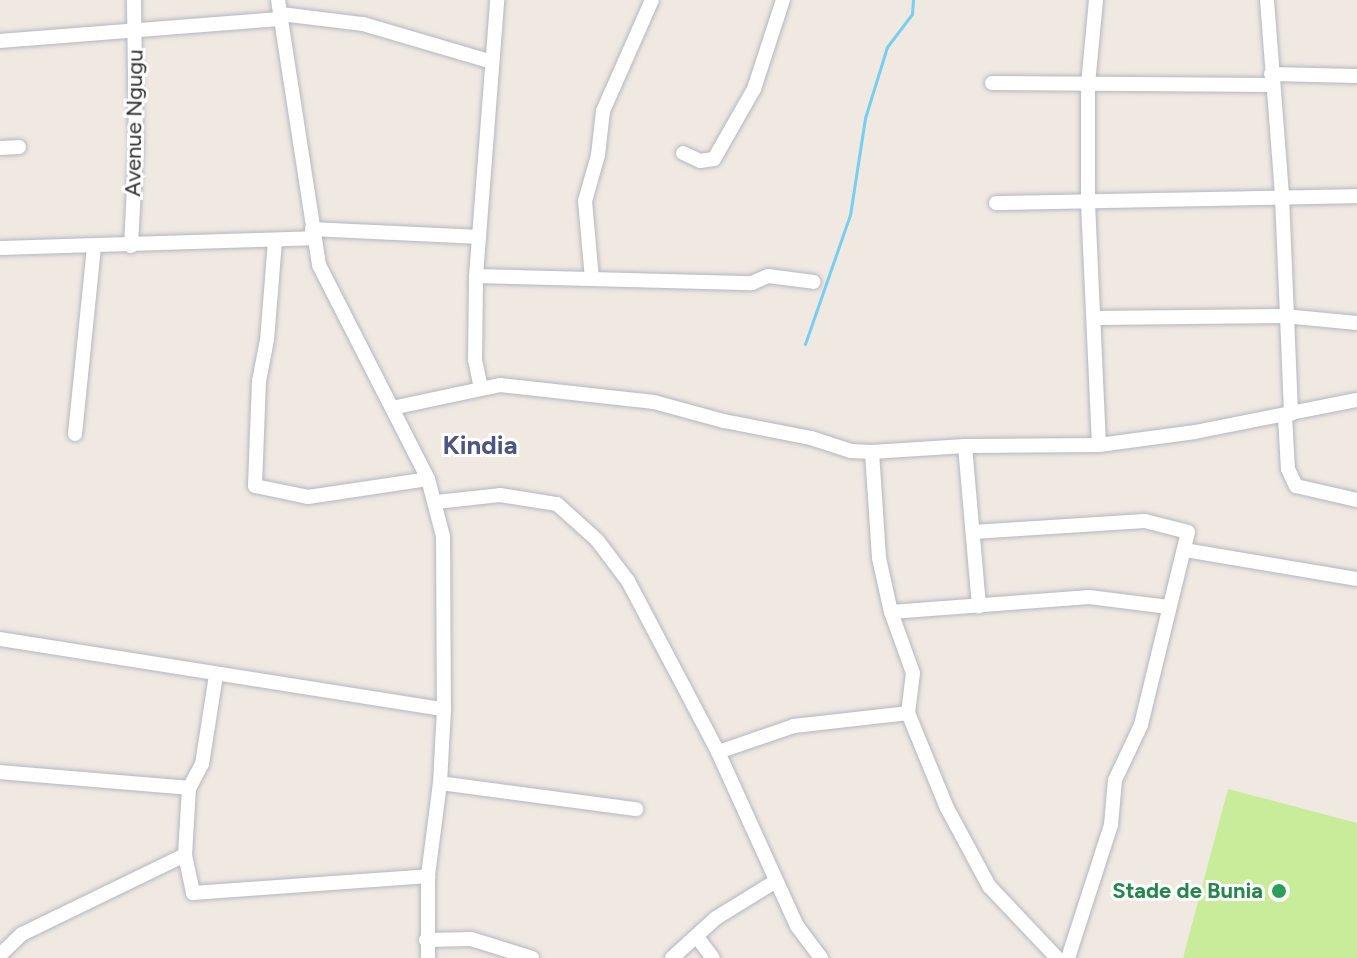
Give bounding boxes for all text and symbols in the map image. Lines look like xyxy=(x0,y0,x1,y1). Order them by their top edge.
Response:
street label: Avenue Ngugu xyxy=(120,49,148,197)
district label: Kindia xyxy=(442,430,518,462)
place label: Stade de Bunia xyxy=(1112,878,1263,904)
marker: Stade de Bunia xyxy=(1270,882,1288,900)

